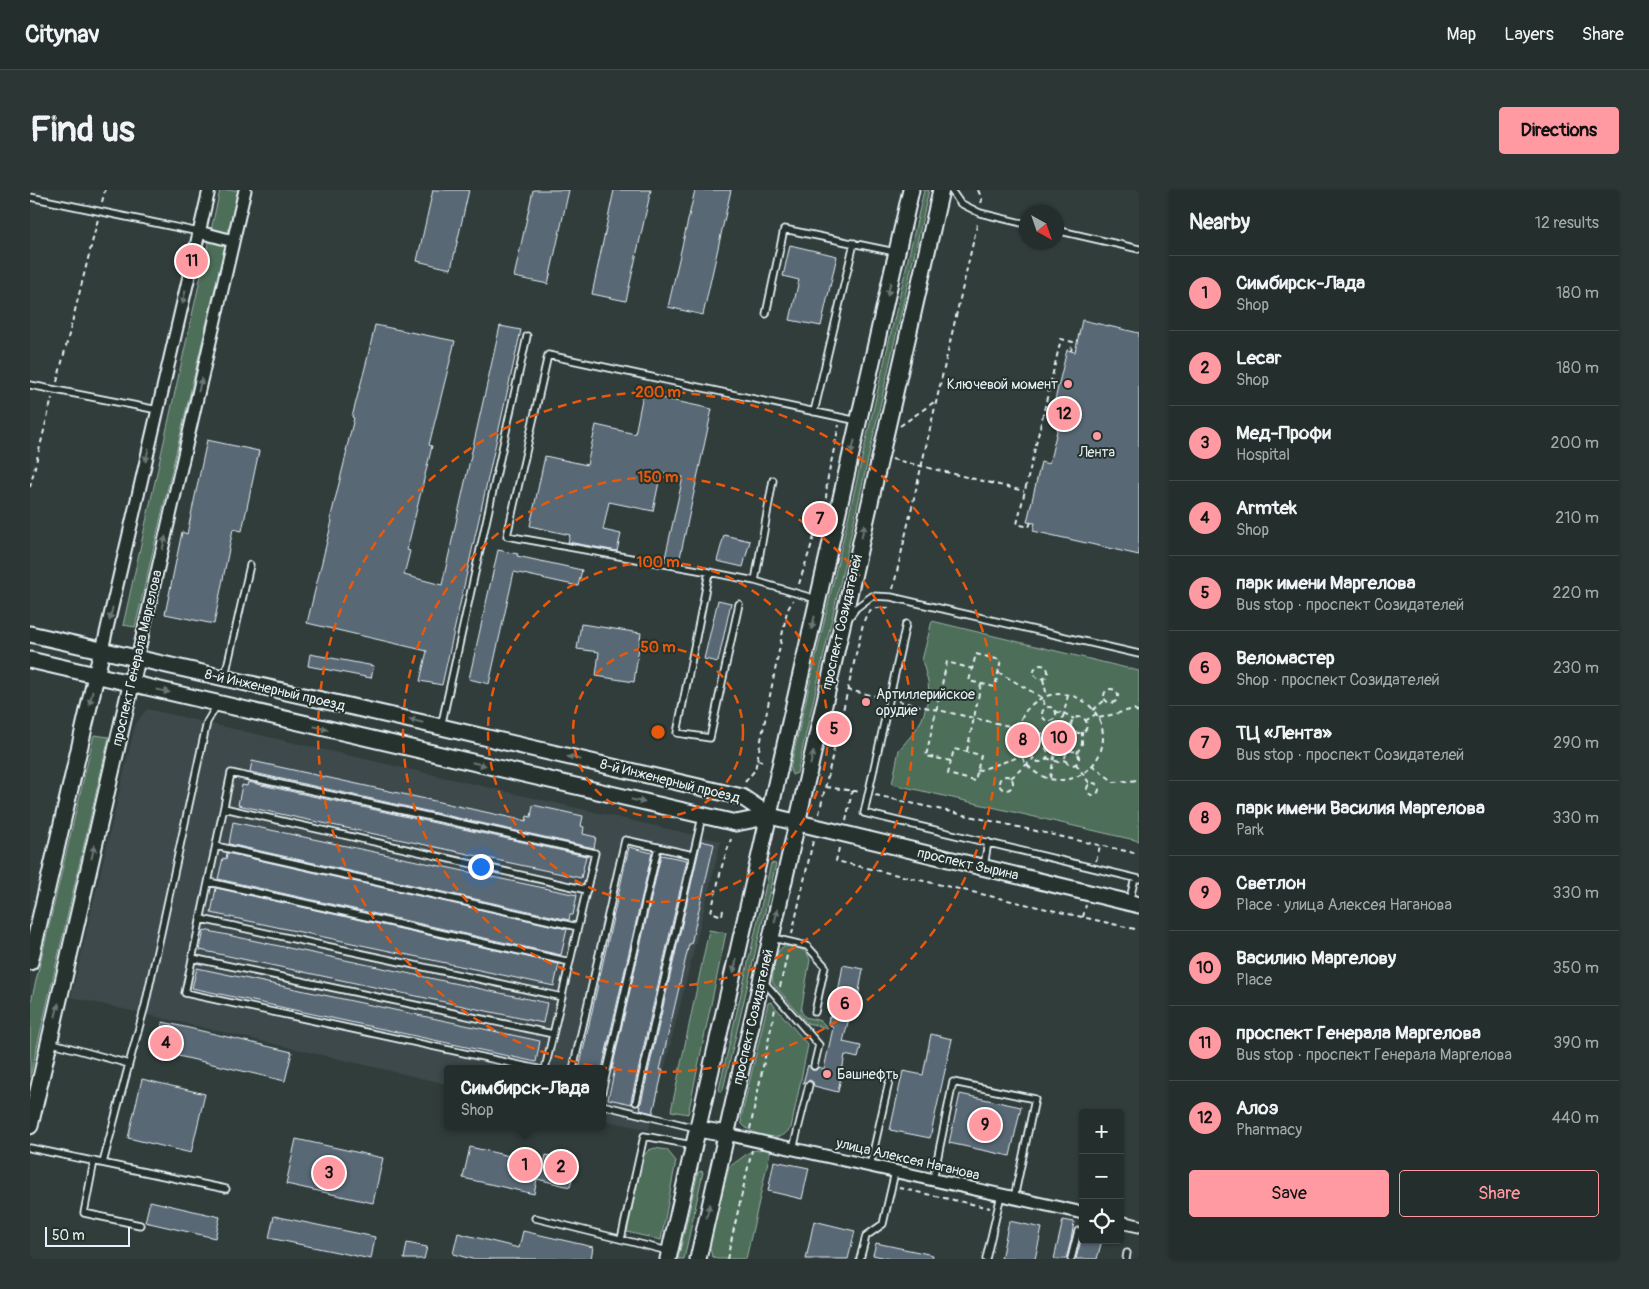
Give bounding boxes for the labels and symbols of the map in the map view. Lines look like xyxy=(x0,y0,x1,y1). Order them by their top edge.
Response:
north arrow xyxy=(1019,205,1064,250)
pin: 11 xyxy=(176,242,208,280)
one-way arrow xyxy=(885,281,893,296)
one-way arrow xyxy=(180,290,188,305)
place label: Ключевой момент xyxy=(947,376,1058,393)
one-way arrow xyxy=(196,377,204,392)
marker: Ключевой момент xyxy=(1062,378,1074,390)
text: 200 m xyxy=(635,383,681,402)
pin: 12 xyxy=(1048,395,1080,433)
marker: Лента xyxy=(1091,430,1103,442)
one-way arrow xyxy=(849,440,857,455)
place label: Лента xyxy=(1078,444,1115,461)
one-way arrow xyxy=(143,448,151,463)
text: 150 m xyxy=(638,468,678,487)
pin: 7 xyxy=(804,500,836,538)
one-way arrow xyxy=(859,524,867,539)
one-way arrow xyxy=(160,535,168,551)
text: 100 m xyxy=(637,553,679,572)
street label: проспект Созидателей xyxy=(818,553,866,691)
street label: проспект Генерала Маргелова xyxy=(108,568,166,748)
one-way arrow xyxy=(107,606,115,621)
one-way arrow xyxy=(809,615,817,630)
text: 50 m xyxy=(641,638,675,657)
street label: 8-й Инженерный проезд xyxy=(203,666,347,715)
place label: Артиллерийское орудие xyxy=(876,686,975,719)
one-way arrow xyxy=(155,687,170,695)
one-way arrow xyxy=(87,690,95,705)
marker: Артиллерийское орудие xyxy=(860,696,872,708)
pin: 5 xyxy=(818,710,850,748)
one-way arrow xyxy=(408,717,423,725)
pin: 10 xyxy=(1043,719,1075,757)
pin: 8 xyxy=(1007,721,1039,759)
centre of rings xyxy=(649,723,667,741)
one-way arrow xyxy=(314,724,329,732)
one-way arrow xyxy=(808,751,816,766)
one-way arrow xyxy=(567,754,582,762)
street label: 8-й Инженерный проезд xyxy=(598,755,742,807)
one-way arrow xyxy=(472,760,487,768)
one-way arrow xyxy=(630,797,645,805)
one-way arrow xyxy=(89,844,97,859)
street label: проспект Зырина xyxy=(916,844,1020,884)
your location xyxy=(468,854,494,880)
one-way arrow xyxy=(772,909,780,924)
street label: проспект Созидателей xyxy=(729,948,777,1086)
one-way arrow xyxy=(731,959,739,974)
pin: 6 xyxy=(829,985,861,1023)
one-way arrow xyxy=(53,1003,61,1018)
pin: 4 xyxy=(150,1024,182,1062)
place label: Башнефть xyxy=(837,1066,899,1083)
marker: Башнефть xyxy=(821,1068,833,1080)
pin: 9 xyxy=(969,1106,1001,1144)
street label: улица Алексея Наганова xyxy=(834,1134,981,1184)
pin: 1 xyxy=(509,1146,541,1184)
pin: 2 xyxy=(545,1148,577,1186)
pin: 3 xyxy=(313,1154,345,1192)
one-way arrow xyxy=(705,1203,713,1219)
scale bar xyxy=(45,1224,130,1247)

